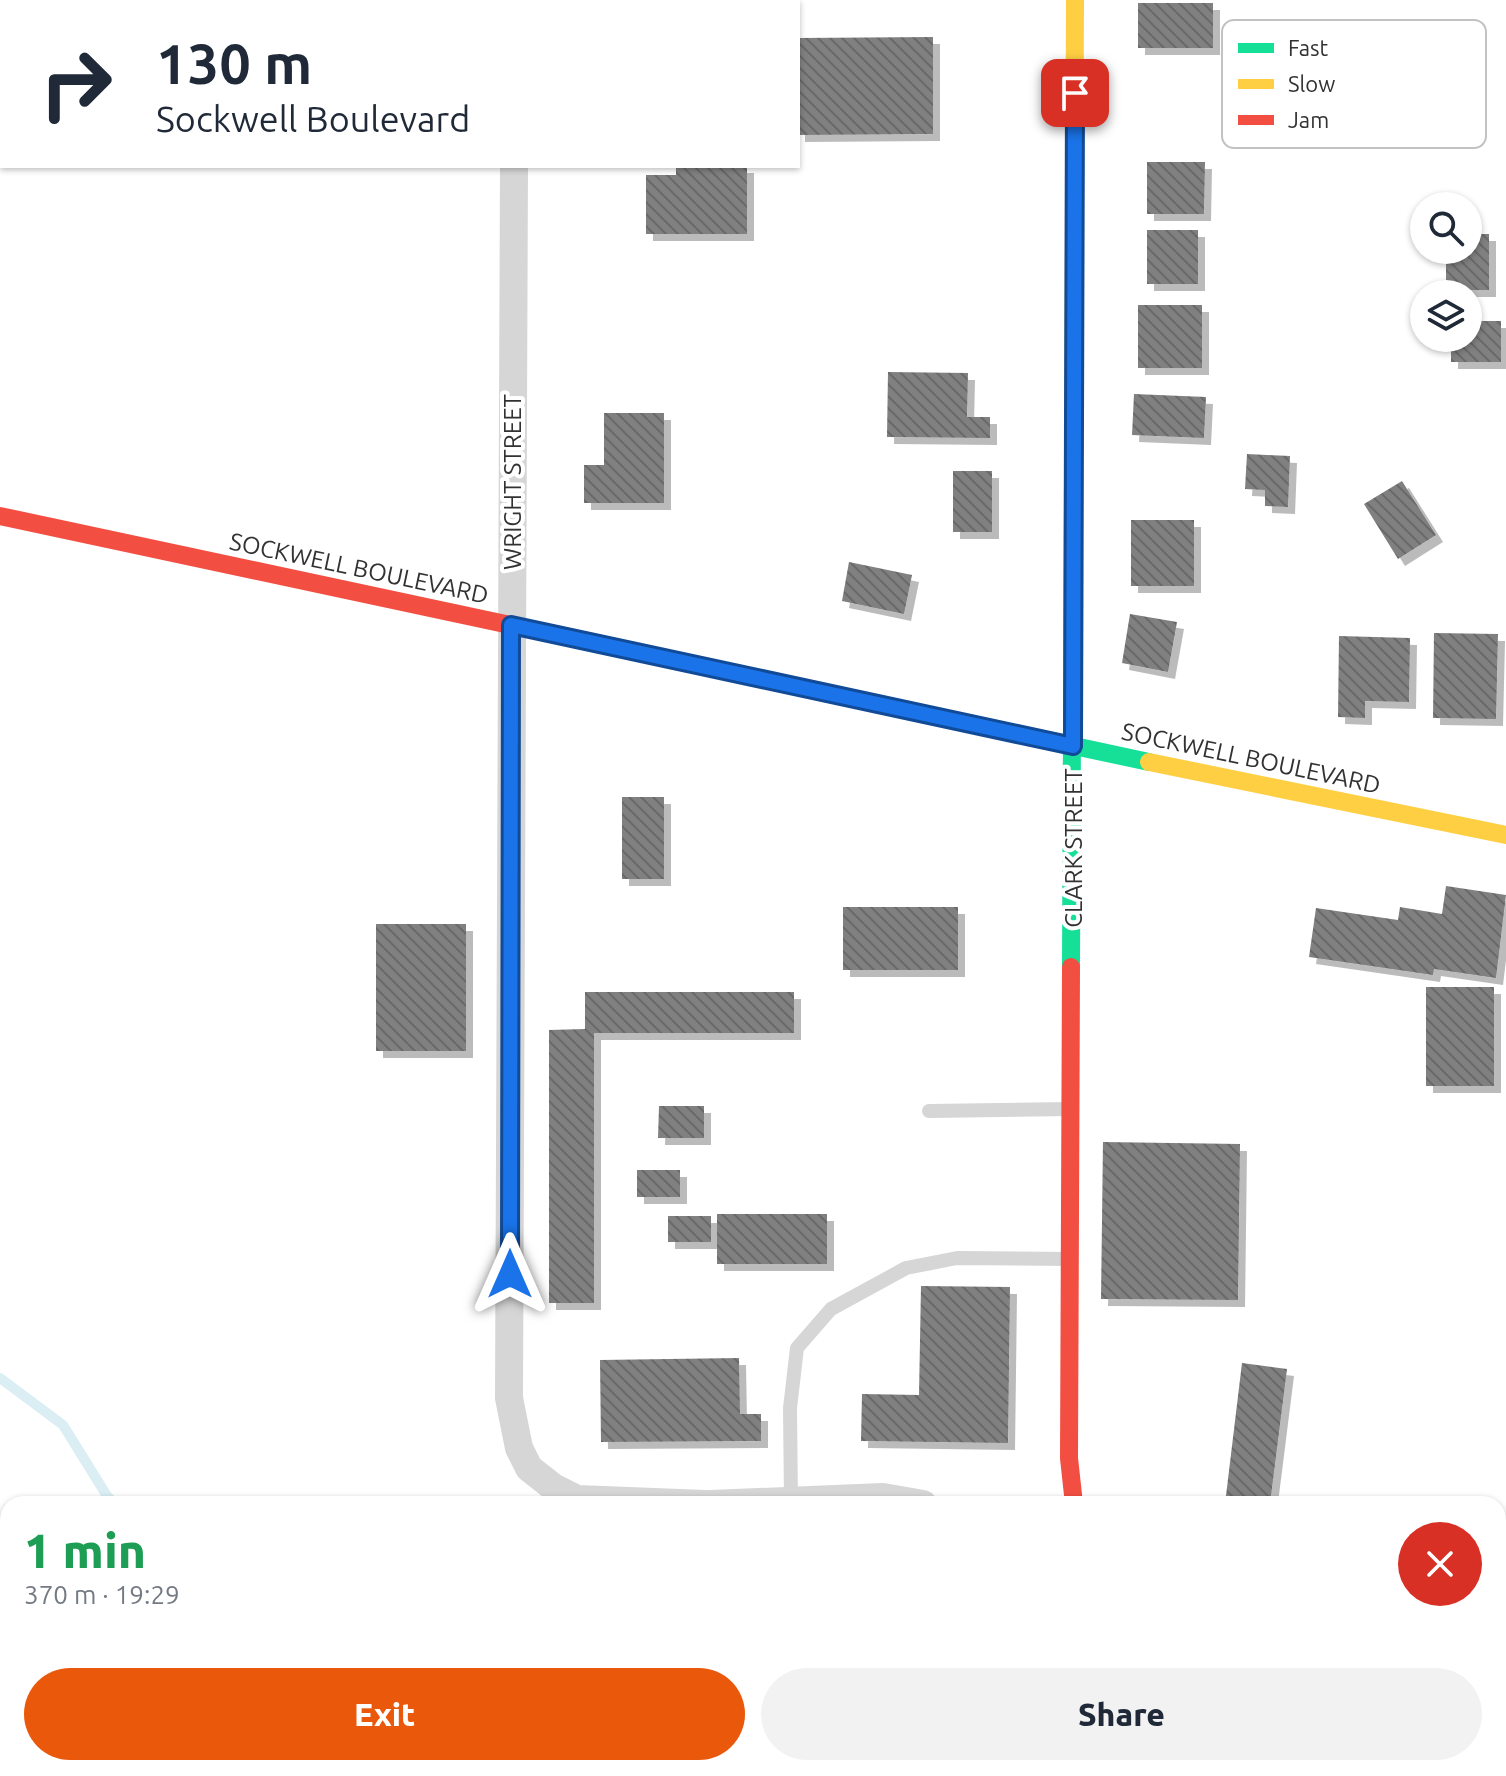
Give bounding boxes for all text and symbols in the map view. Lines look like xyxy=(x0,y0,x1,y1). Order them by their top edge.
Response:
legend xyxy=(1222,20,1486,148)
icon: right xyxy=(24,32,128,136)
text: 130 m xyxy=(156,32,312,95)
text: Fast xyxy=(1288,35,1329,60)
pin xyxy=(1041,59,1109,127)
icon: arrive xyxy=(1053,71,1097,115)
text: Slow xyxy=(1288,71,1335,96)
text: Sockwell Boulevard xyxy=(156,98,470,139)
text: Jam xyxy=(1288,107,1329,132)
map controls xyxy=(1410,192,1482,352)
button: search xyxy=(1410,192,1482,264)
button: layers xyxy=(1410,280,1482,352)
street label: WRIGHT STREET xyxy=(499,394,526,570)
street label: SOCKWELL BOULEVARD xyxy=(227,527,491,609)
street label: SOCKWELL BOULEVARD xyxy=(1119,717,1383,799)
street label: CLARK STREET xyxy=(1060,768,1087,928)
position arrow xyxy=(468,1232,552,1316)
button: close xyxy=(1398,1522,1482,1606)
text: 1 min xyxy=(24,1523,146,1577)
text: 370 m · 19:29 xyxy=(24,1580,180,1609)
button: Exit xyxy=(24,1668,745,1760)
button: Share xyxy=(761,1668,1482,1760)

